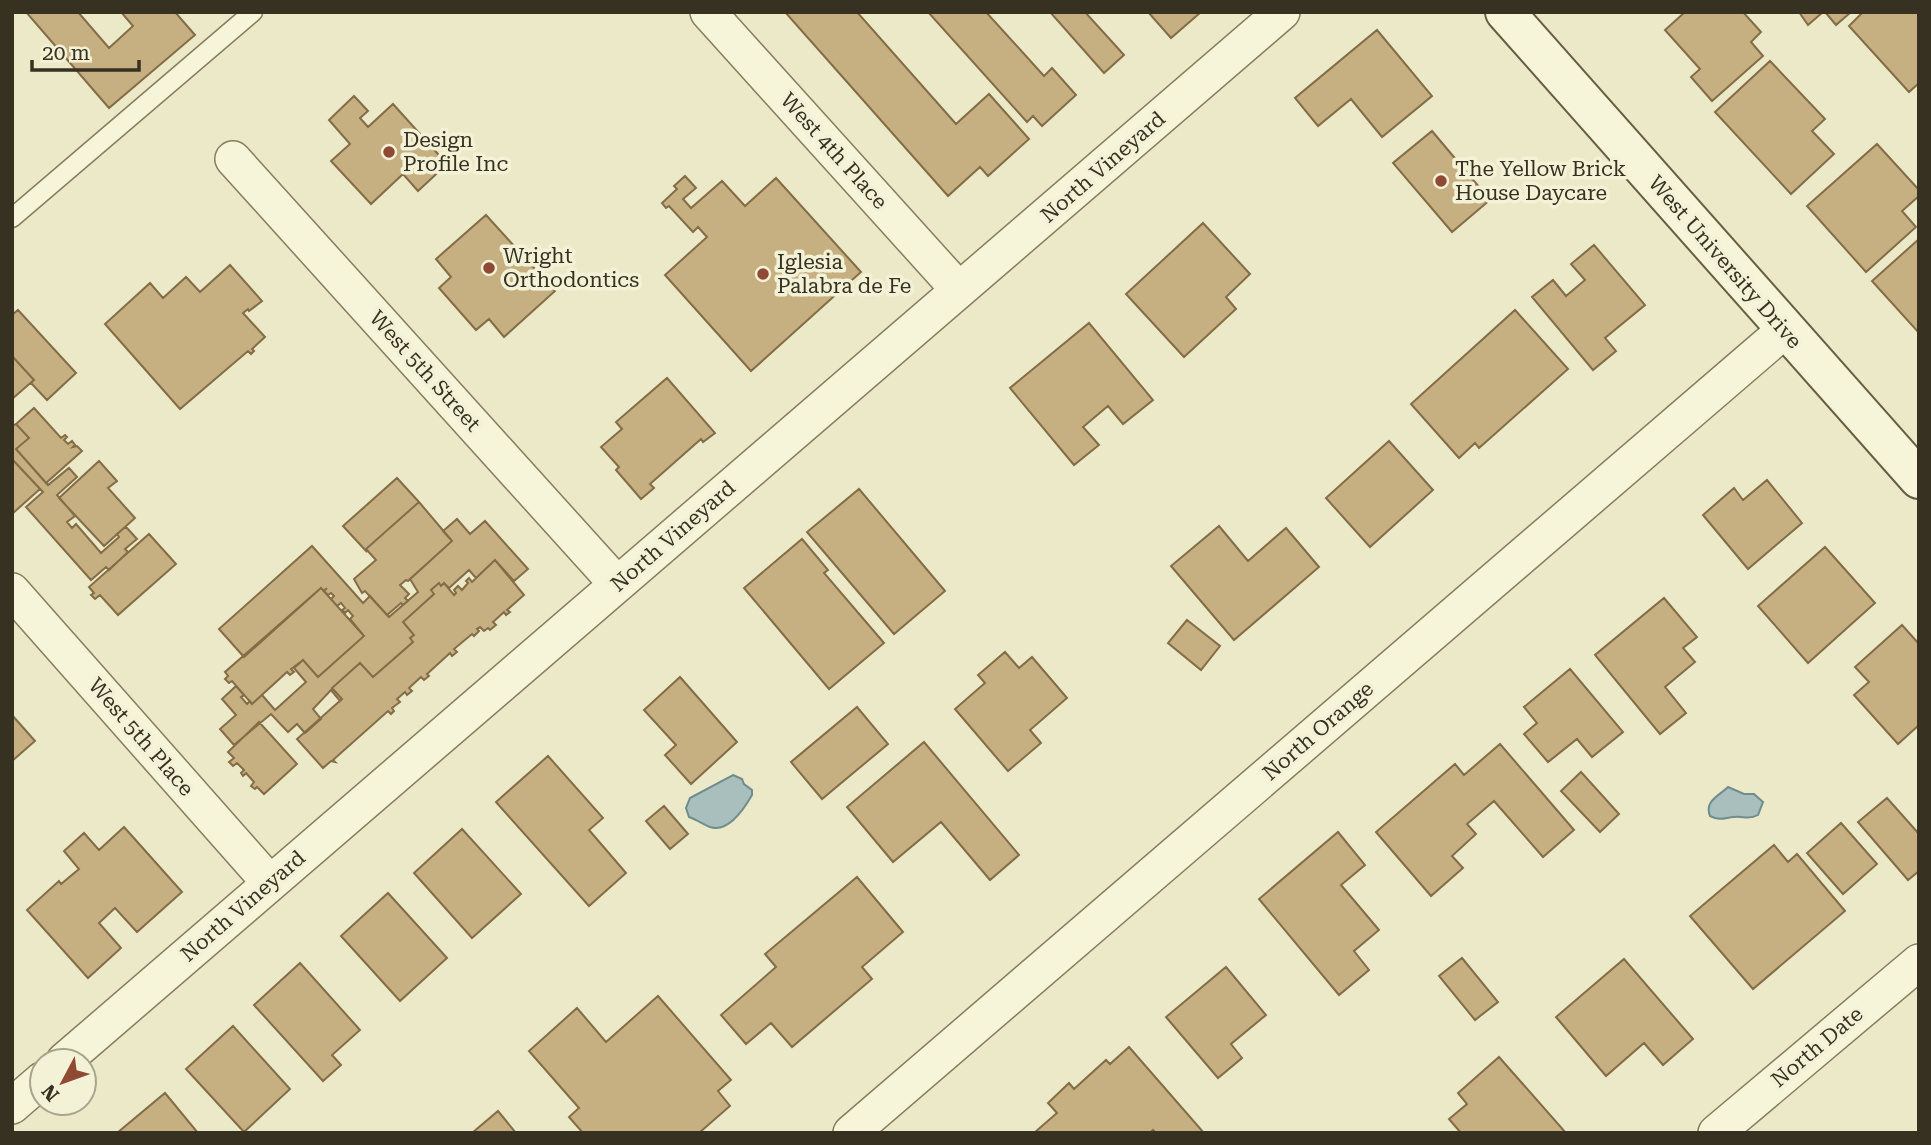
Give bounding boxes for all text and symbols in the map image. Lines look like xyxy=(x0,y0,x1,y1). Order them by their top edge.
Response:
scale bar xyxy=(32,28,138,72)
text: 20 m xyxy=(42,41,90,65)
street label: West 4th Place xyxy=(776,88,892,214)
street label: North Vineyard xyxy=(1036,106,1170,227)
place label: Design Profile Inc xyxy=(403,128,509,176)
marker: Design Profile Inc xyxy=(381,144,397,160)
place label: The Yellow Brick House Daycare xyxy=(1455,157,1626,205)
street label: West University Drive xyxy=(1643,171,1807,353)
marker: The Yellow Brick House Daycare xyxy=(1433,173,1449,189)
place label: Wright Orthodontics xyxy=(503,244,639,292)
place label: Iglesia Palabra de Fe xyxy=(777,250,911,298)
marker: Wright Orthodontics xyxy=(481,260,497,276)
marker: Iglesia Palabra de Fe xyxy=(755,266,771,282)
street label: West 5th Street xyxy=(365,306,485,436)
street label: North Vineyard xyxy=(606,475,740,596)
street label: West 5th Place xyxy=(83,673,199,801)
street label: North Orange xyxy=(1258,677,1378,785)
street label: North Vineyard xyxy=(176,845,310,966)
street label: North Date xyxy=(1767,1002,1867,1092)
north arrow xyxy=(28,1047,98,1117)
text: N xyxy=(37,1079,64,1106)

